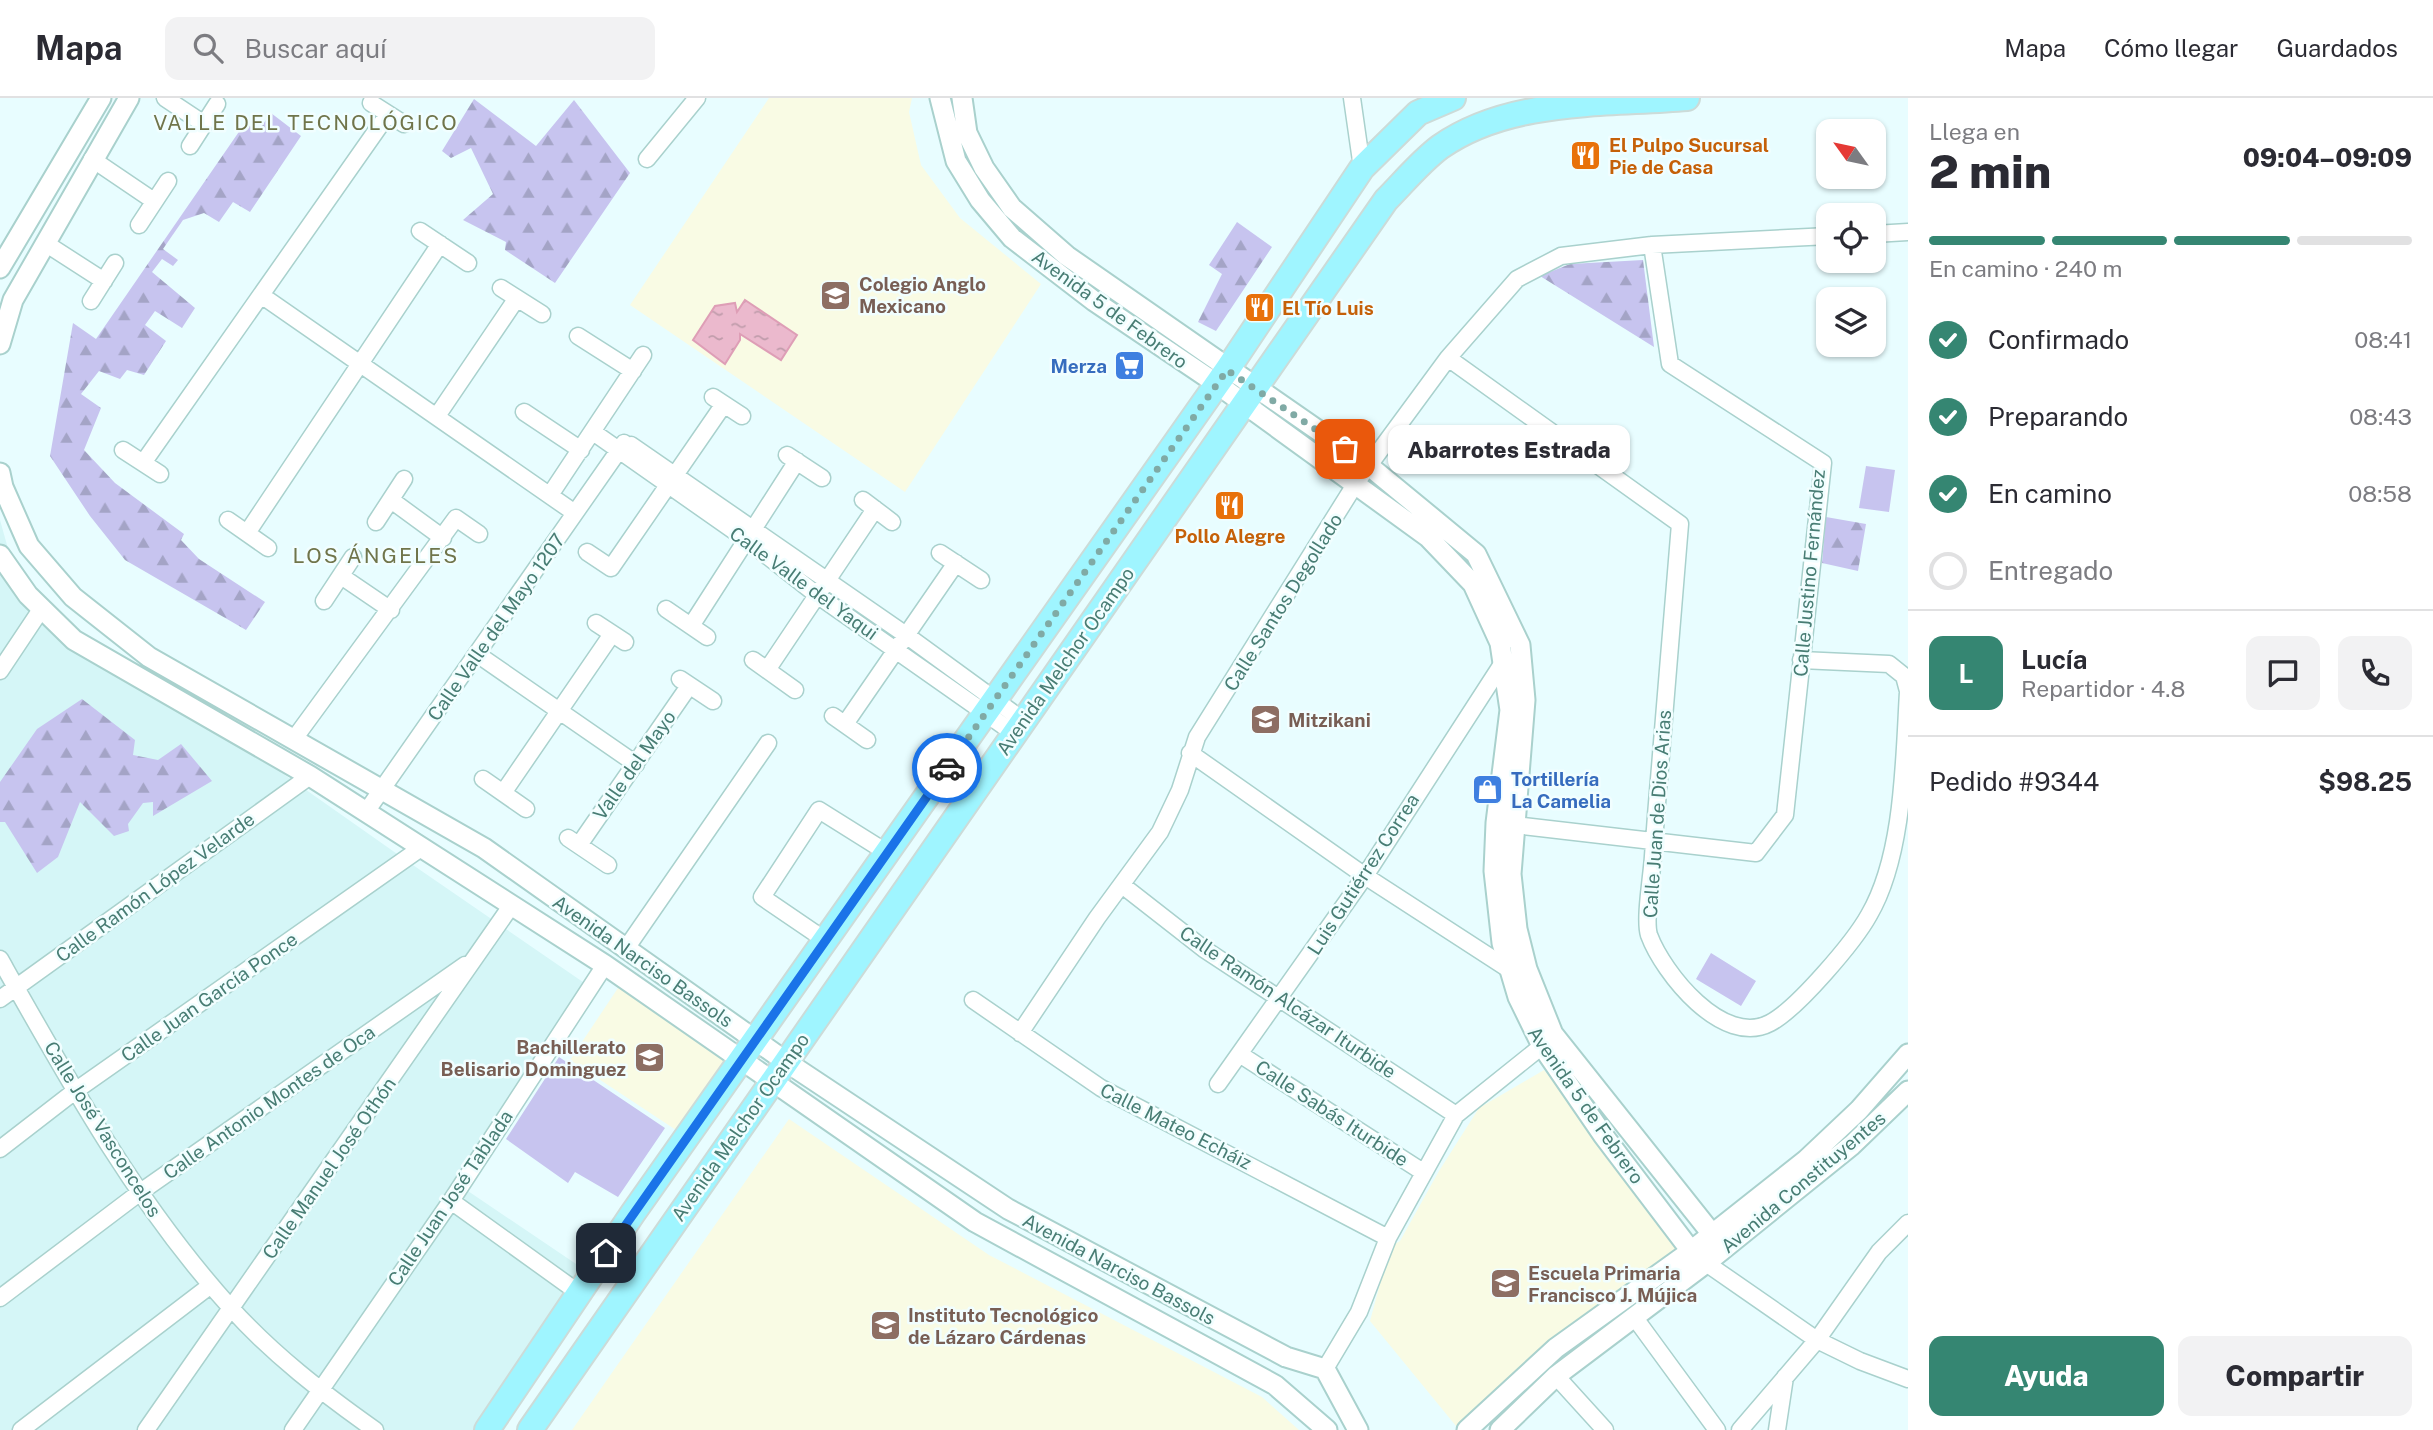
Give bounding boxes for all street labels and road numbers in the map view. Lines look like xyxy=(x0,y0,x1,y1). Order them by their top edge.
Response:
street label: Avenida 5 de Febrero xyxy=(1028,245,1192,373)
street label: Calle Justino Fernández xyxy=(1789,468,1829,678)
street label: Calle Santos Degollado xyxy=(1219,509,1347,695)
street label: Calle Valle del Yaqui xyxy=(726,522,882,644)
street label: Calle Valle del Mayo 1207 xyxy=(423,529,569,725)
street label: Avenida Melchor Ocampo xyxy=(992,563,1138,759)
street label: Valle del Mayo xyxy=(588,706,680,824)
street label: Calle Juan de Dios Arias xyxy=(1639,709,1675,919)
street label: Luis Gutiérrez Correa xyxy=(1303,789,1423,959)
street label: Calle Ramón López Velarde xyxy=(51,808,259,966)
street label: Avenida Narciso Bassols xyxy=(549,890,737,1032)
street label: Calle Ramón Alcázar Iturbide xyxy=(1176,921,1400,1083)
street label: Calle Juan García Ponce xyxy=(117,928,301,1066)
street label: Calle Antonio Montes de Oca xyxy=(159,1020,379,1184)
street label: Avenida 5 de Febrero xyxy=(1523,1022,1649,1188)
street label: Avenida Melchor Ocampo xyxy=(667,1029,813,1225)
street label: Calle José Vasconcelos xyxy=(40,1037,166,1221)
street label: Calle Sabás Iturbide xyxy=(1251,1055,1413,1171)
street label: Calle Manuel José Othón xyxy=(258,1073,400,1263)
street label: Calle Mateo Echáiz xyxy=(1097,1078,1255,1174)
street label: Calle Juan José Tablada xyxy=(383,1106,517,1290)
street label: Avenida Constituyentes xyxy=(1716,1107,1890,1257)
street label: Avenida Narciso Bassols xyxy=(1019,1209,1219,1329)

